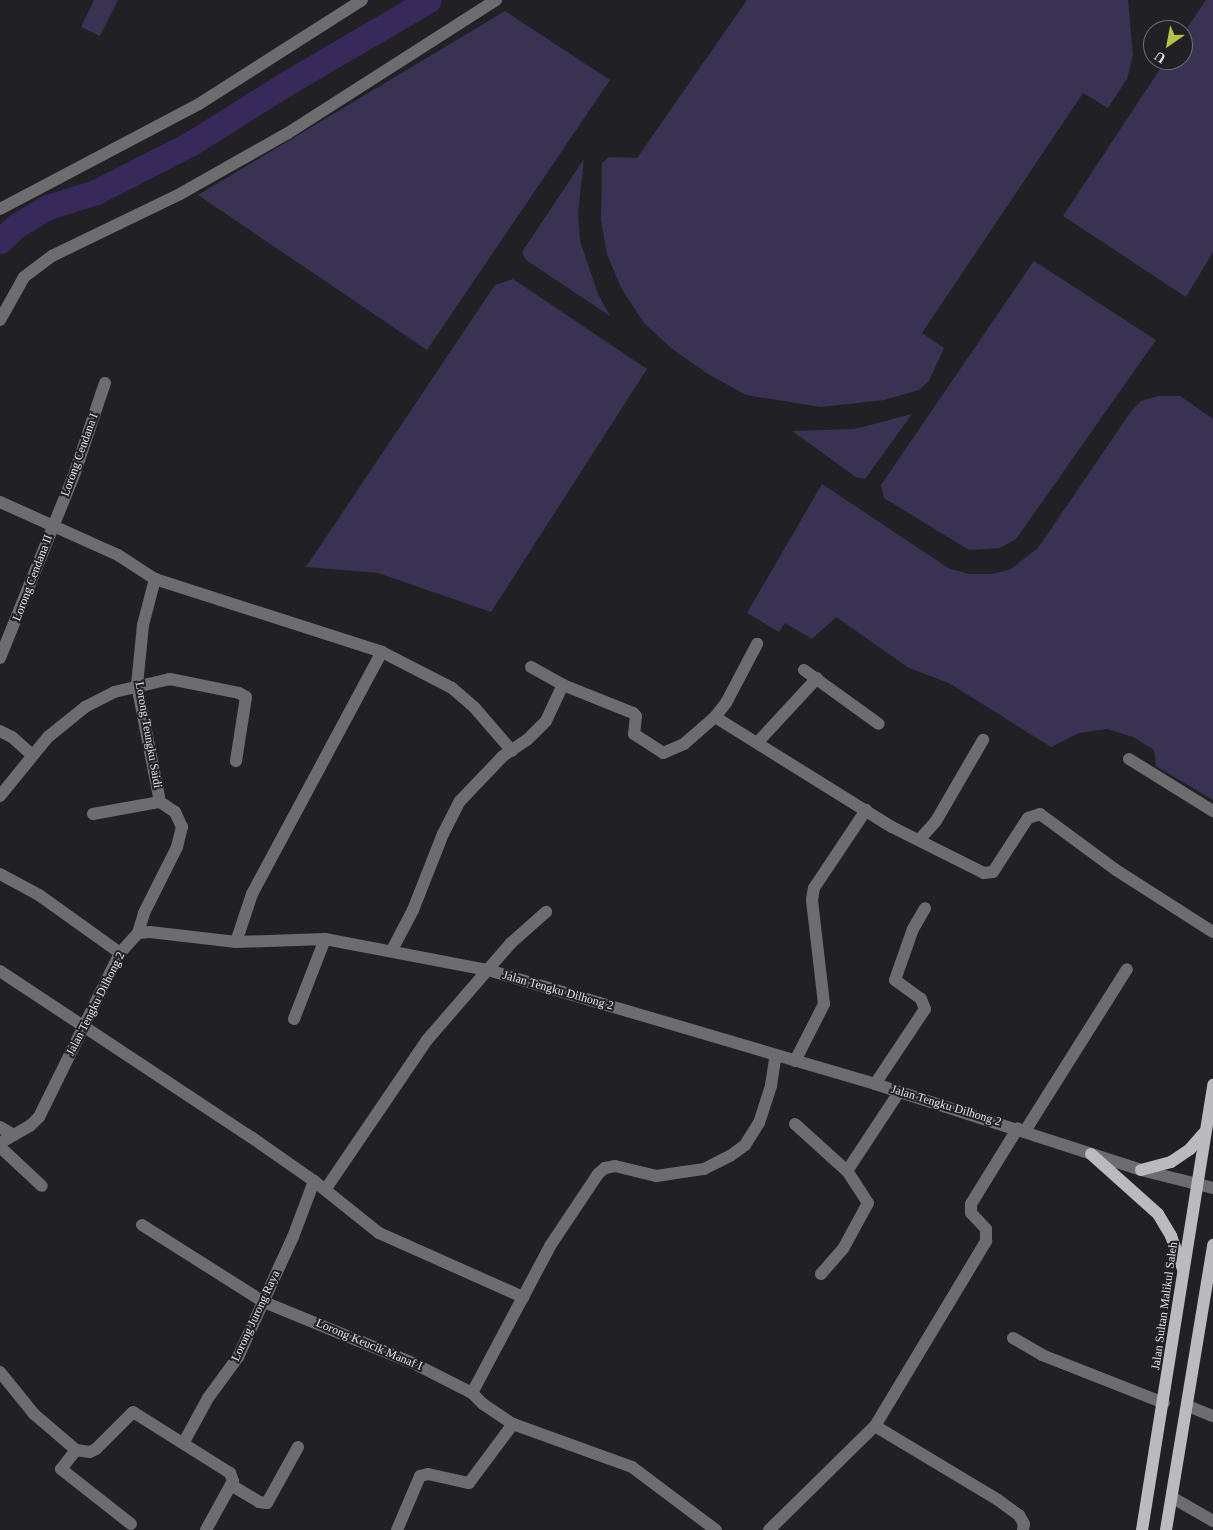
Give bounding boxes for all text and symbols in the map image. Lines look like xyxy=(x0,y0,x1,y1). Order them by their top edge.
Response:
north arrow xyxy=(1143,20,1193,70)
text: U xyxy=(1152,48,1168,66)
street label: Lorong Cendana I xyxy=(58,412,102,498)
street label: Lorong Cendana II xyxy=(10,533,56,623)
street label: Lorong Teungku Saidi xyxy=(132,681,164,789)
street label: Jalan Tengku Dilhong 2 xyxy=(64,950,128,1058)
street label: Jalan Tengku Dilhong 2 xyxy=(501,968,615,1014)
street label: Jalan Tengku Dilhong 2 xyxy=(889,1082,1003,1130)
street label: Jalan Sultan Malikul Saleh xyxy=(1149,1241,1181,1371)
street label: Lorong Jurong Raya xyxy=(229,1268,283,1364)
street label: Lorong Keucik Manaf I xyxy=(314,1316,424,1374)

